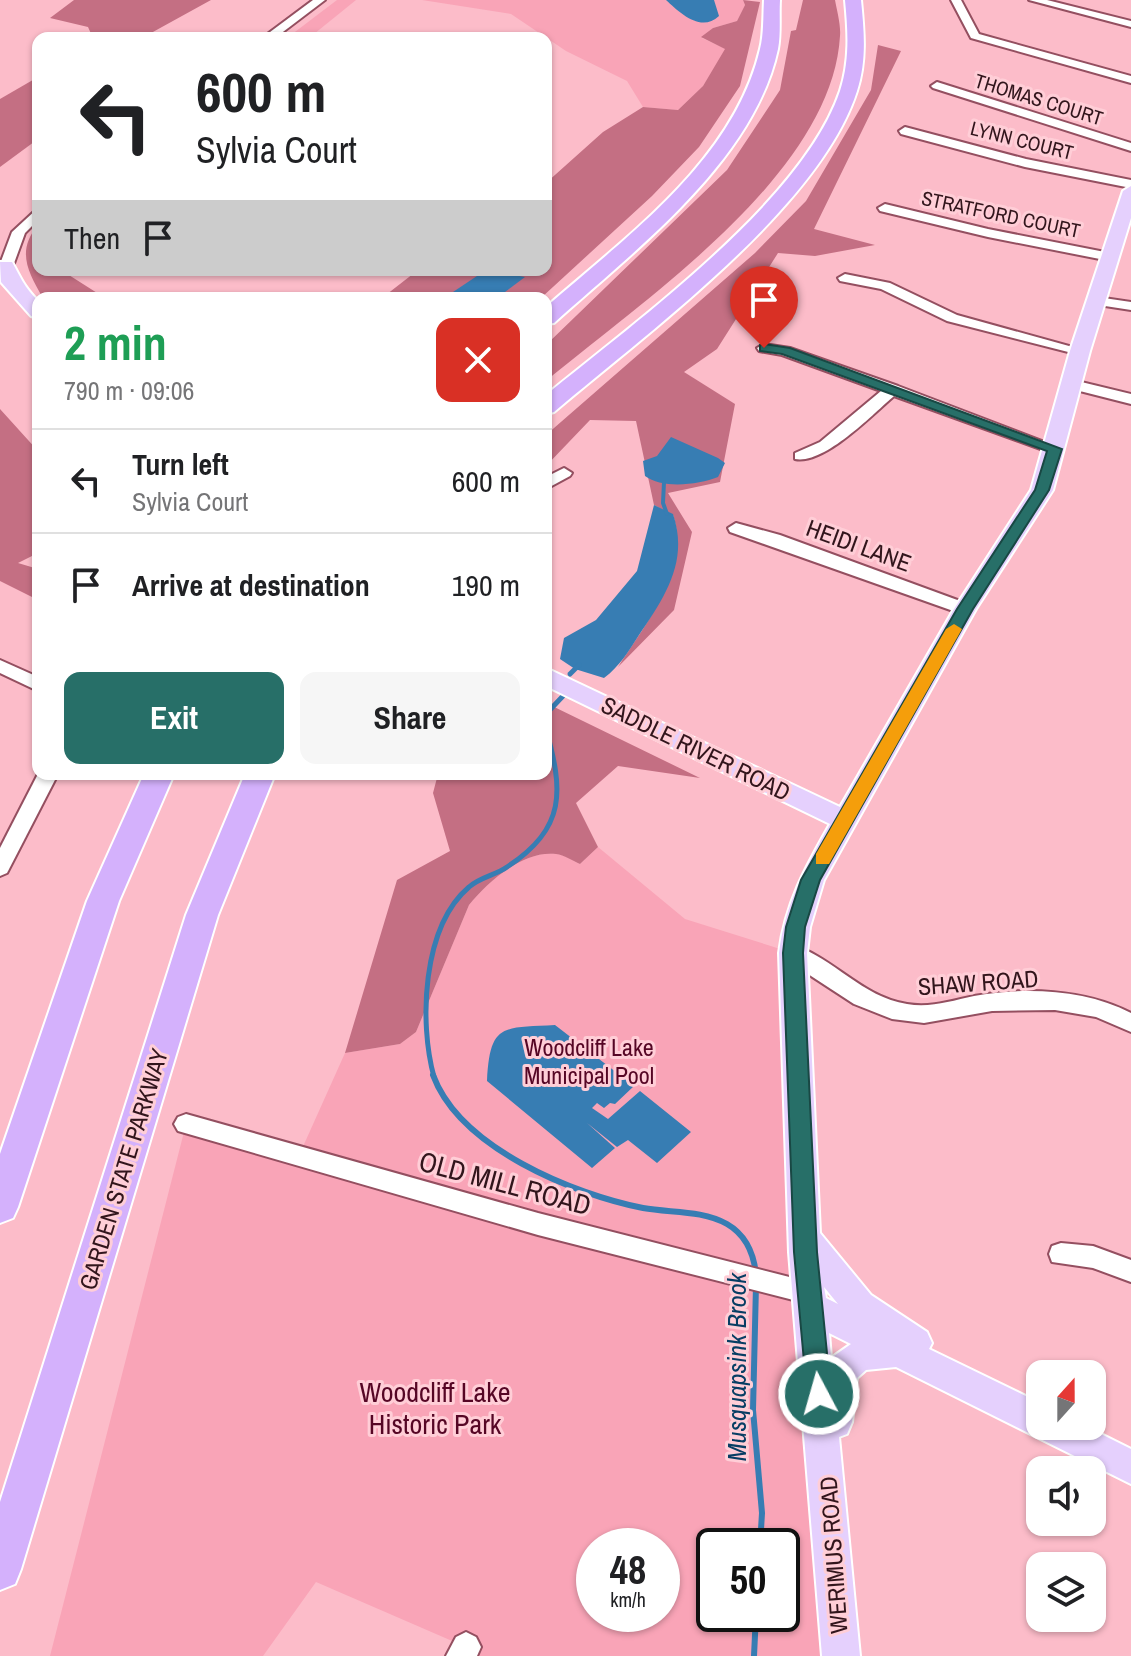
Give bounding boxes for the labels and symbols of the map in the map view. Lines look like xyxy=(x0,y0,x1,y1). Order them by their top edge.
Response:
street label: THOMAS COURT xyxy=(972,67,1106,131)
street label: LYNN COURT xyxy=(968,114,1076,166)
street label: STRATFORD COURT xyxy=(919,184,1083,244)
pin xyxy=(730,266,798,348)
street label: HEIDI LANE xyxy=(802,511,916,579)
street label: SADDLE RIVER ROAD xyxy=(596,688,796,808)
street label: SHAW ROAD xyxy=(917,962,1039,1002)
park label: Woodcliff Lake Municipal Pool xyxy=(524,1031,654,1091)
street label: GARDEN STATE PARKWAY xyxy=(71,1045,175,1293)
street label: OLD MILL ROAD xyxy=(415,1142,595,1224)
water label: Musquapsink Brook xyxy=(719,1271,754,1461)
position arrow xyxy=(777,1352,861,1436)
north arrow xyxy=(1026,1360,1106,1440)
park label: Woodcliff Lake Historic Park xyxy=(359,1373,511,1443)
street label: WERIMUS ROAD xyxy=(812,1475,854,1635)
speed limit sign: 50 xyxy=(696,1528,800,1632)

